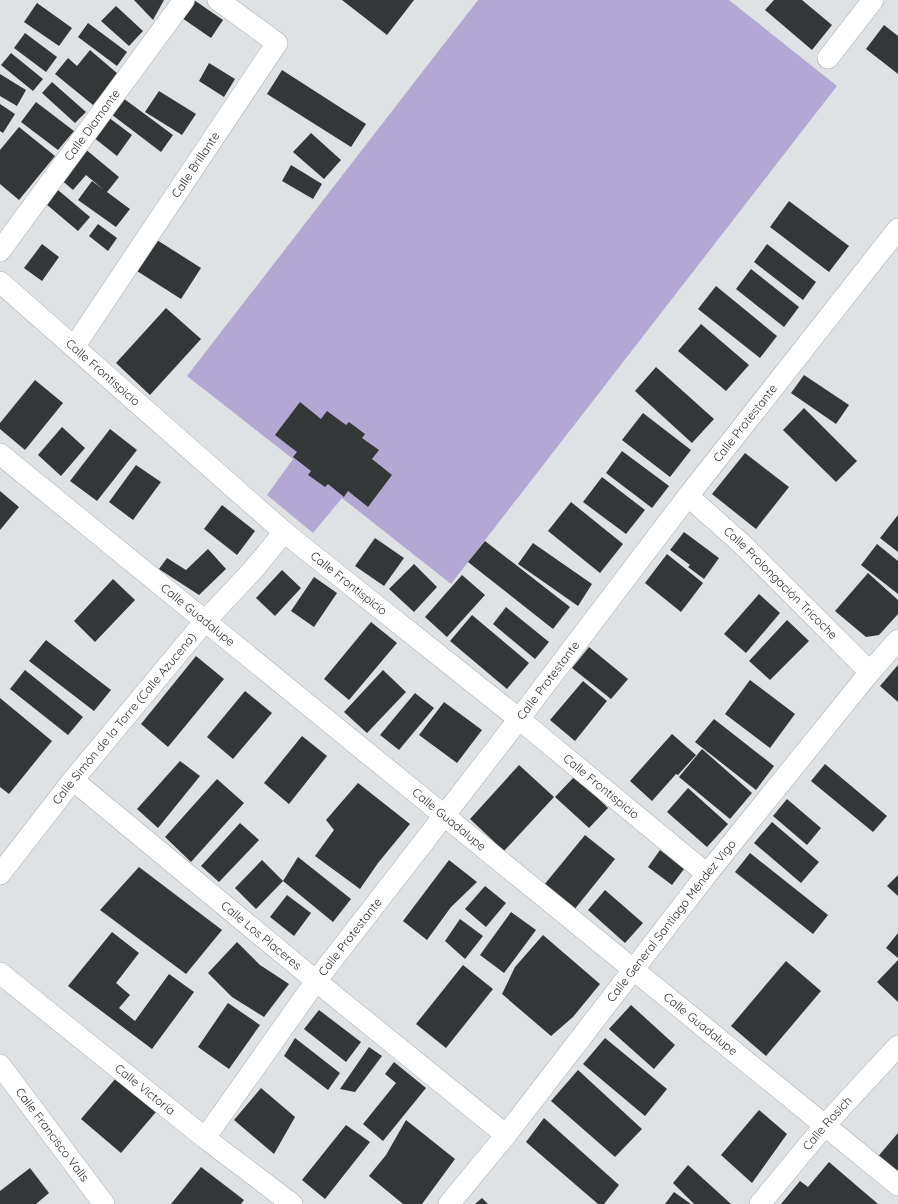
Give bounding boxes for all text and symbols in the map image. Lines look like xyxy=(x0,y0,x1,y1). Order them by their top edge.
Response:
street label: Calle Diamante xyxy=(61,86,123,164)
street label: Calle Brillante xyxy=(168,129,223,200)
street label: Calle Frontispicio xyxy=(63,335,143,409)
street label: Calle Protestante xyxy=(710,381,780,465)
street label: Calle Prolongación Tricoche xyxy=(721,523,841,642)
street label: Calle Frontispicio xyxy=(308,548,390,618)
street label: Calle Guadalupe xyxy=(158,580,238,649)
street label: Calle Simón de la Torre (Calle Azucena) xyxy=(49,629,199,807)
street label: Calle Protestante xyxy=(513,638,583,723)
street label: Calle Frontispicio xyxy=(560,751,642,822)
street label: Calle Guadalupe xyxy=(409,785,490,854)
street label: Calle General Santiago Méndez Vigo xyxy=(603,836,739,1005)
street label: Calle Protestante xyxy=(315,894,385,979)
street label: Calle Los Placeres xyxy=(218,897,305,973)
street label: Calle Guadalupe xyxy=(661,989,741,1058)
street label: Calle Victoria xyxy=(112,1060,178,1118)
street label: Calle Francisco Valls xyxy=(13,1084,93,1185)
street label: Calle Rosich xyxy=(799,1093,855,1153)

